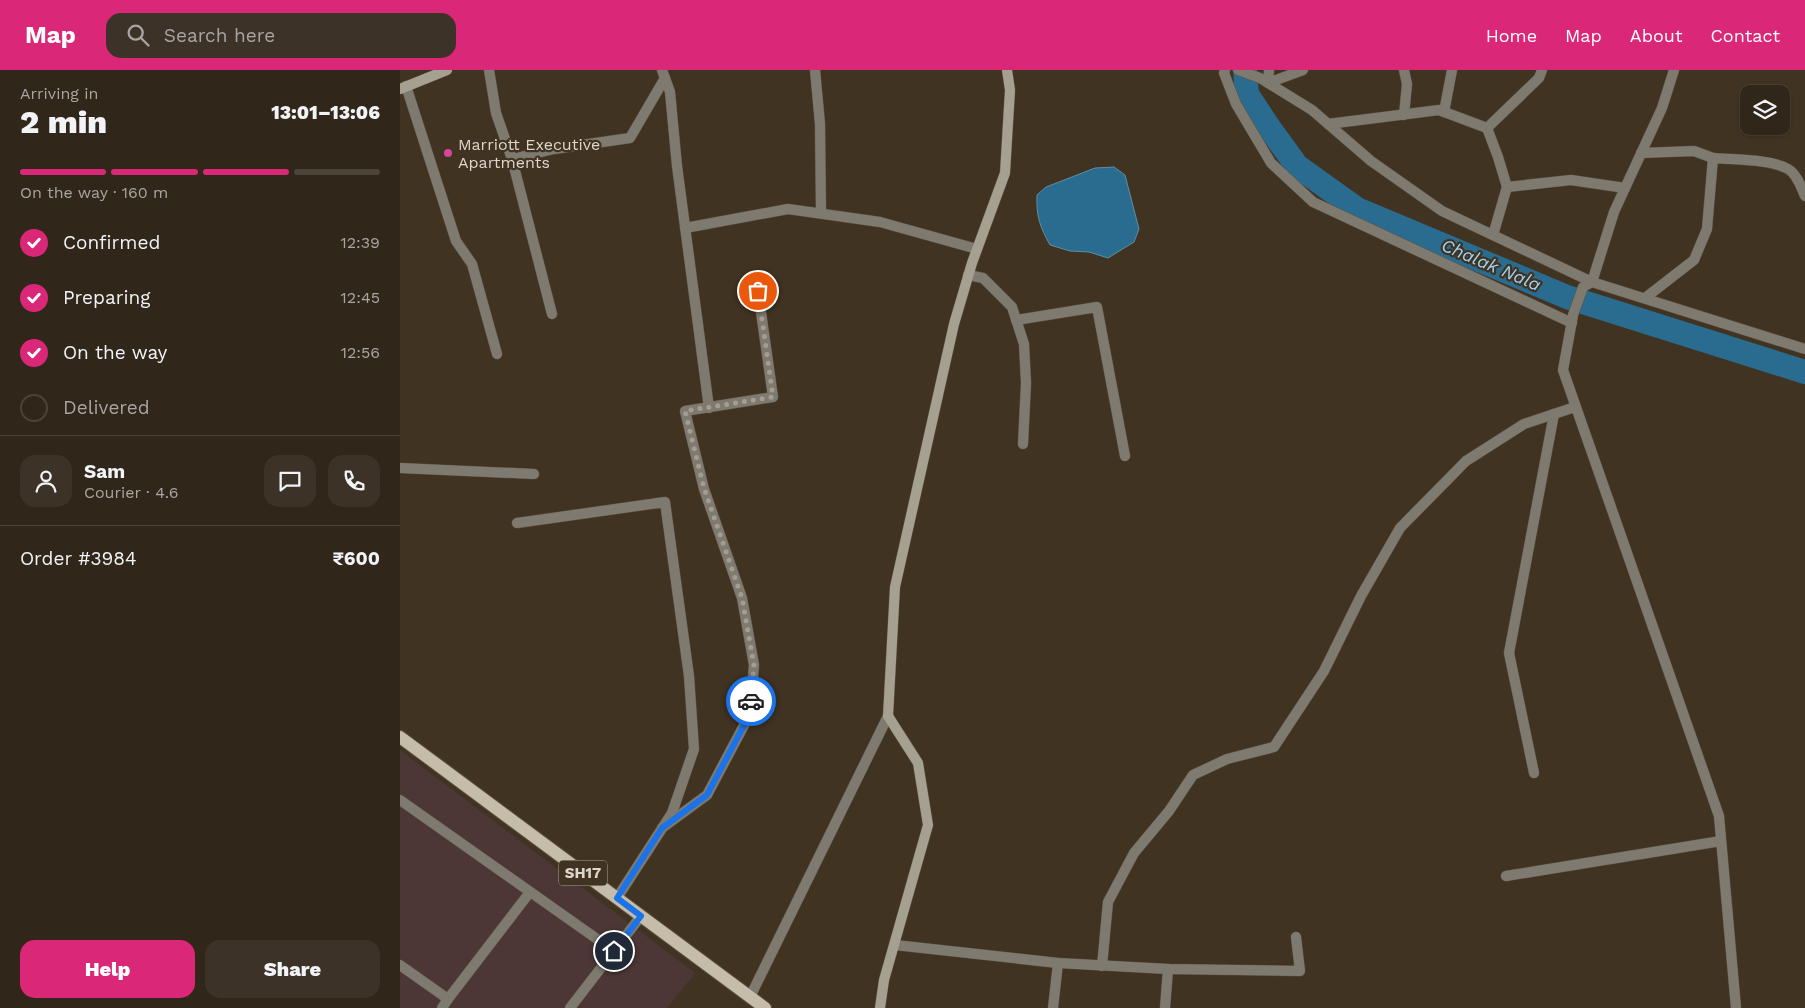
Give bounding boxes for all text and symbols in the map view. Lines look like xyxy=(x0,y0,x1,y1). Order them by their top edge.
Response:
search box xyxy=(106,13,456,58)
text: Map xyxy=(25,21,76,49)
icon: search xyxy=(124,21,152,49)
text: Search here xyxy=(164,24,275,47)
text: Home xyxy=(1486,25,1537,46)
text: Map xyxy=(1565,25,1602,46)
text: About xyxy=(1630,25,1682,46)
text: Contact xyxy=(1710,25,1780,46)
text: Arriving in xyxy=(20,84,98,103)
map controls xyxy=(1740,85,1790,135)
button: layers xyxy=(1740,85,1790,135)
text: 13:01–13:06 xyxy=(271,101,380,124)
text: 2 min xyxy=(20,103,107,141)
place label: Marriott Executive Apartments xyxy=(458,135,600,172)
marker: Marriott Executive Apartments xyxy=(442,147,454,159)
text: On the way · 160 m xyxy=(20,183,168,202)
icon: check xyxy=(20,229,48,257)
text: Confirmed xyxy=(63,231,160,254)
text: 12:39 xyxy=(340,233,380,252)
water label: Chalak Nala xyxy=(1438,234,1544,295)
pin xyxy=(737,270,779,312)
icon: bag xyxy=(744,277,772,305)
icon: check xyxy=(20,284,48,312)
text: Preparing xyxy=(63,286,150,309)
text: 12:45 xyxy=(341,288,380,307)
icon: check xyxy=(20,339,48,367)
text: On the way xyxy=(63,341,167,364)
text: 12:56 xyxy=(341,343,380,362)
text: Delivered xyxy=(63,396,150,419)
button: person xyxy=(20,455,72,507)
button: chat xyxy=(264,455,316,507)
button: phone xyxy=(328,455,380,507)
text: Sam xyxy=(84,460,125,483)
text: Courier · 4.6 xyxy=(84,483,179,502)
text: Order #3984 xyxy=(20,547,137,570)
text: ₹600 xyxy=(332,547,380,570)
courier xyxy=(726,676,776,726)
icon: car xyxy=(737,687,765,715)
road number: SH17 xyxy=(559,860,607,886)
pin xyxy=(593,930,635,972)
icon: home xyxy=(600,937,628,965)
button: Help xyxy=(20,940,195,998)
button: Share xyxy=(205,940,380,998)

